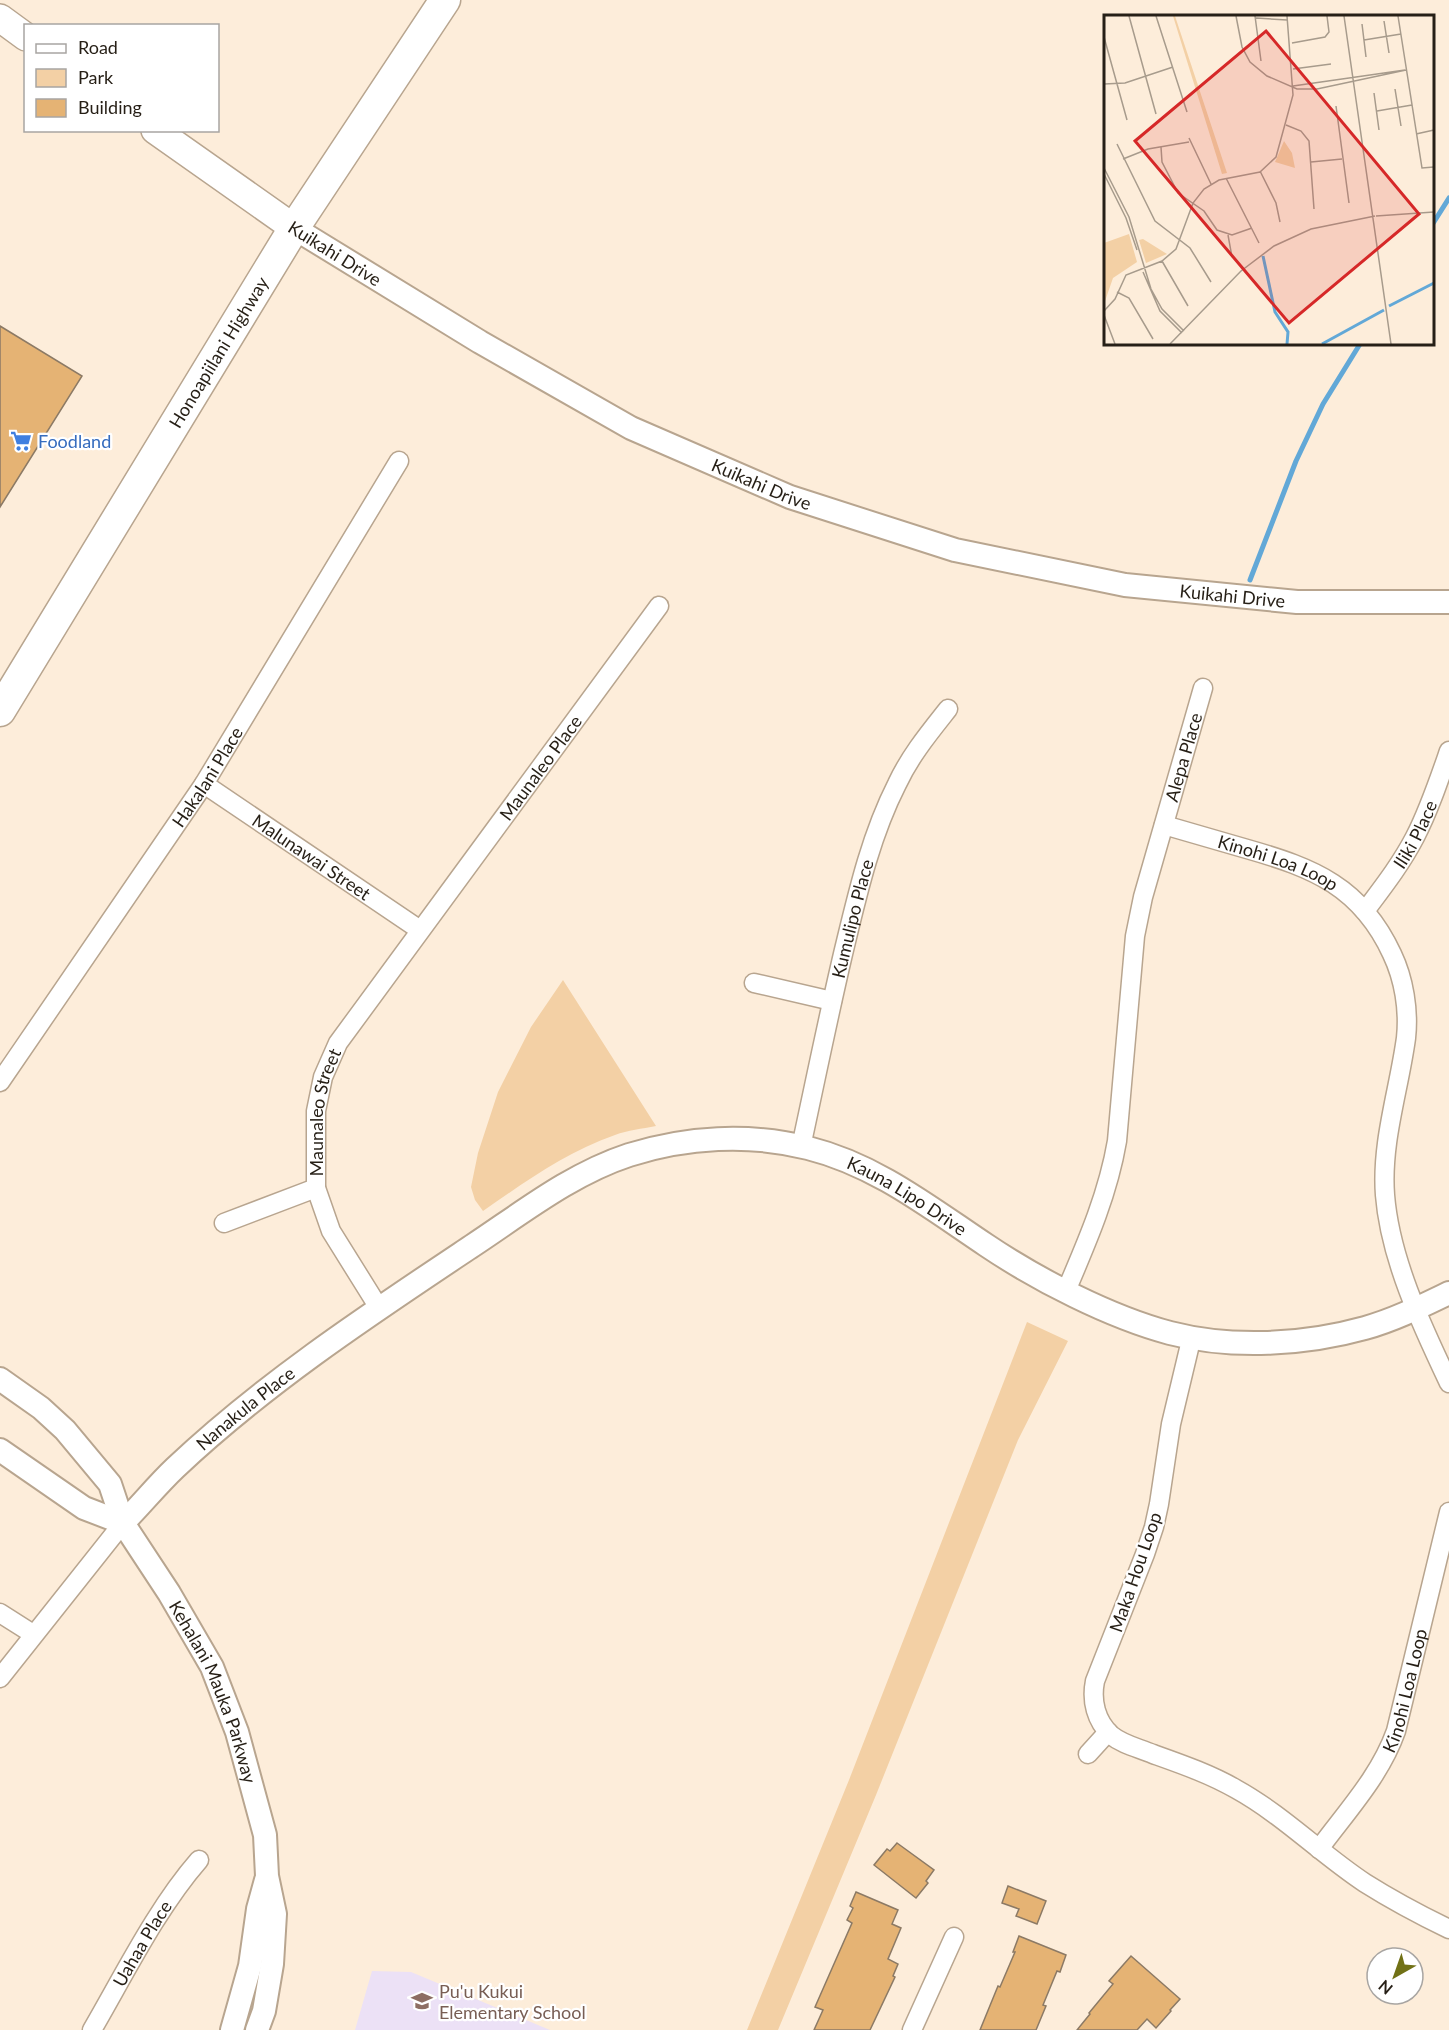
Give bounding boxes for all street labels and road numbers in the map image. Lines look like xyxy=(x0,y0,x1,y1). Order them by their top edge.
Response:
street label: Kuikahi Drive xyxy=(284,216,386,290)
street label: Honoapiilani Highway xyxy=(164,272,273,432)
street label: Kuikahi Drive xyxy=(708,453,814,514)
street label: Kuikahi Drive xyxy=(1179,579,1286,612)
street label: Alepa Place xyxy=(1160,710,1206,804)
street label: Maunaleo Place xyxy=(495,711,586,824)
street label: Hakalani Place xyxy=(167,723,247,831)
street label: Iliki Place xyxy=(1388,797,1441,872)
street label: Malunawai Street xyxy=(248,809,375,905)
street label: Kinohi Loa Loop xyxy=(1215,830,1342,895)
street label: Kumulipo Place xyxy=(827,857,878,980)
street label: Maunaleo Street xyxy=(305,1044,345,1177)
street label: Kauna Lipo Drive xyxy=(844,1151,971,1240)
street label: Nanakula Place xyxy=(191,1362,299,1455)
street label: Maka Hou Loop xyxy=(1104,1509,1166,1635)
street label: Kehalani Mauka Parkway xyxy=(165,1596,262,1786)
street label: Kinohi Loa Loop xyxy=(1377,1626,1431,1756)
street label: Uahaa Place xyxy=(108,1896,176,1990)

